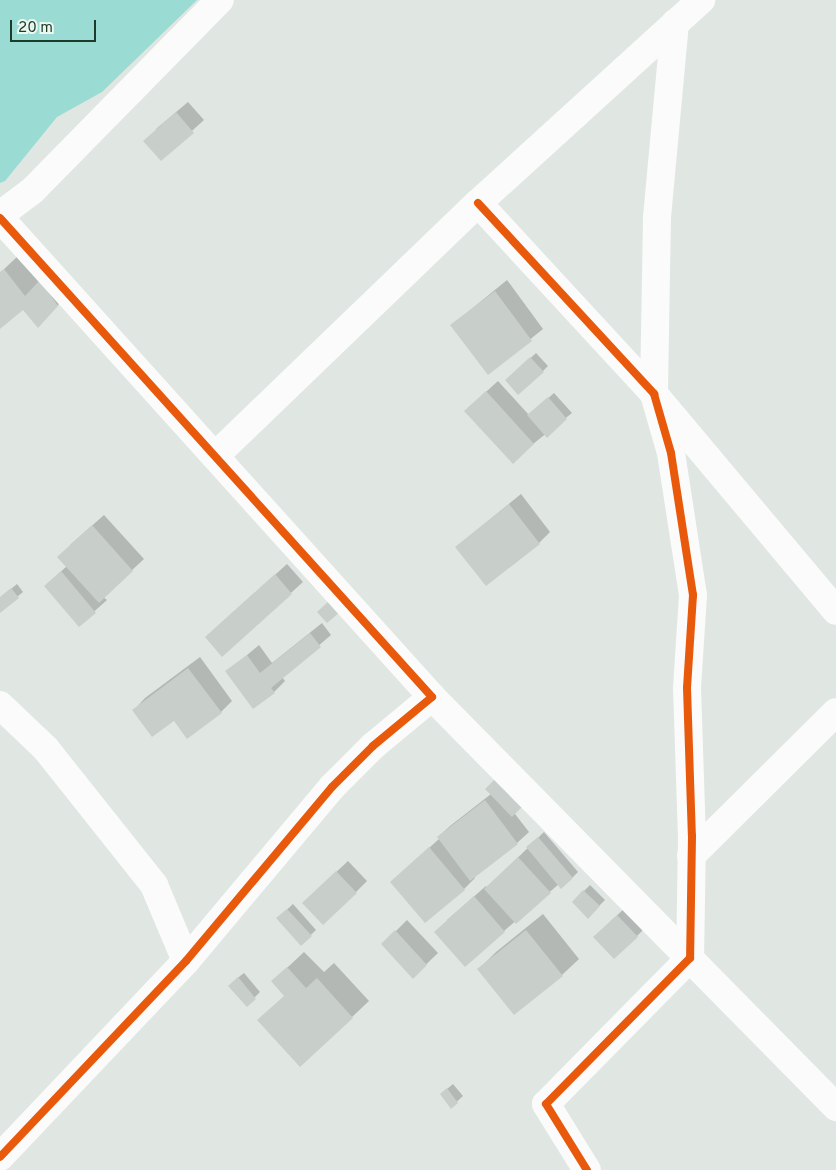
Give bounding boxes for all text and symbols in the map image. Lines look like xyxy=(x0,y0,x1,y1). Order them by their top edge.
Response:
scale bar xyxy=(12,10,99,42)
text: 20 m xyxy=(18,19,53,38)

